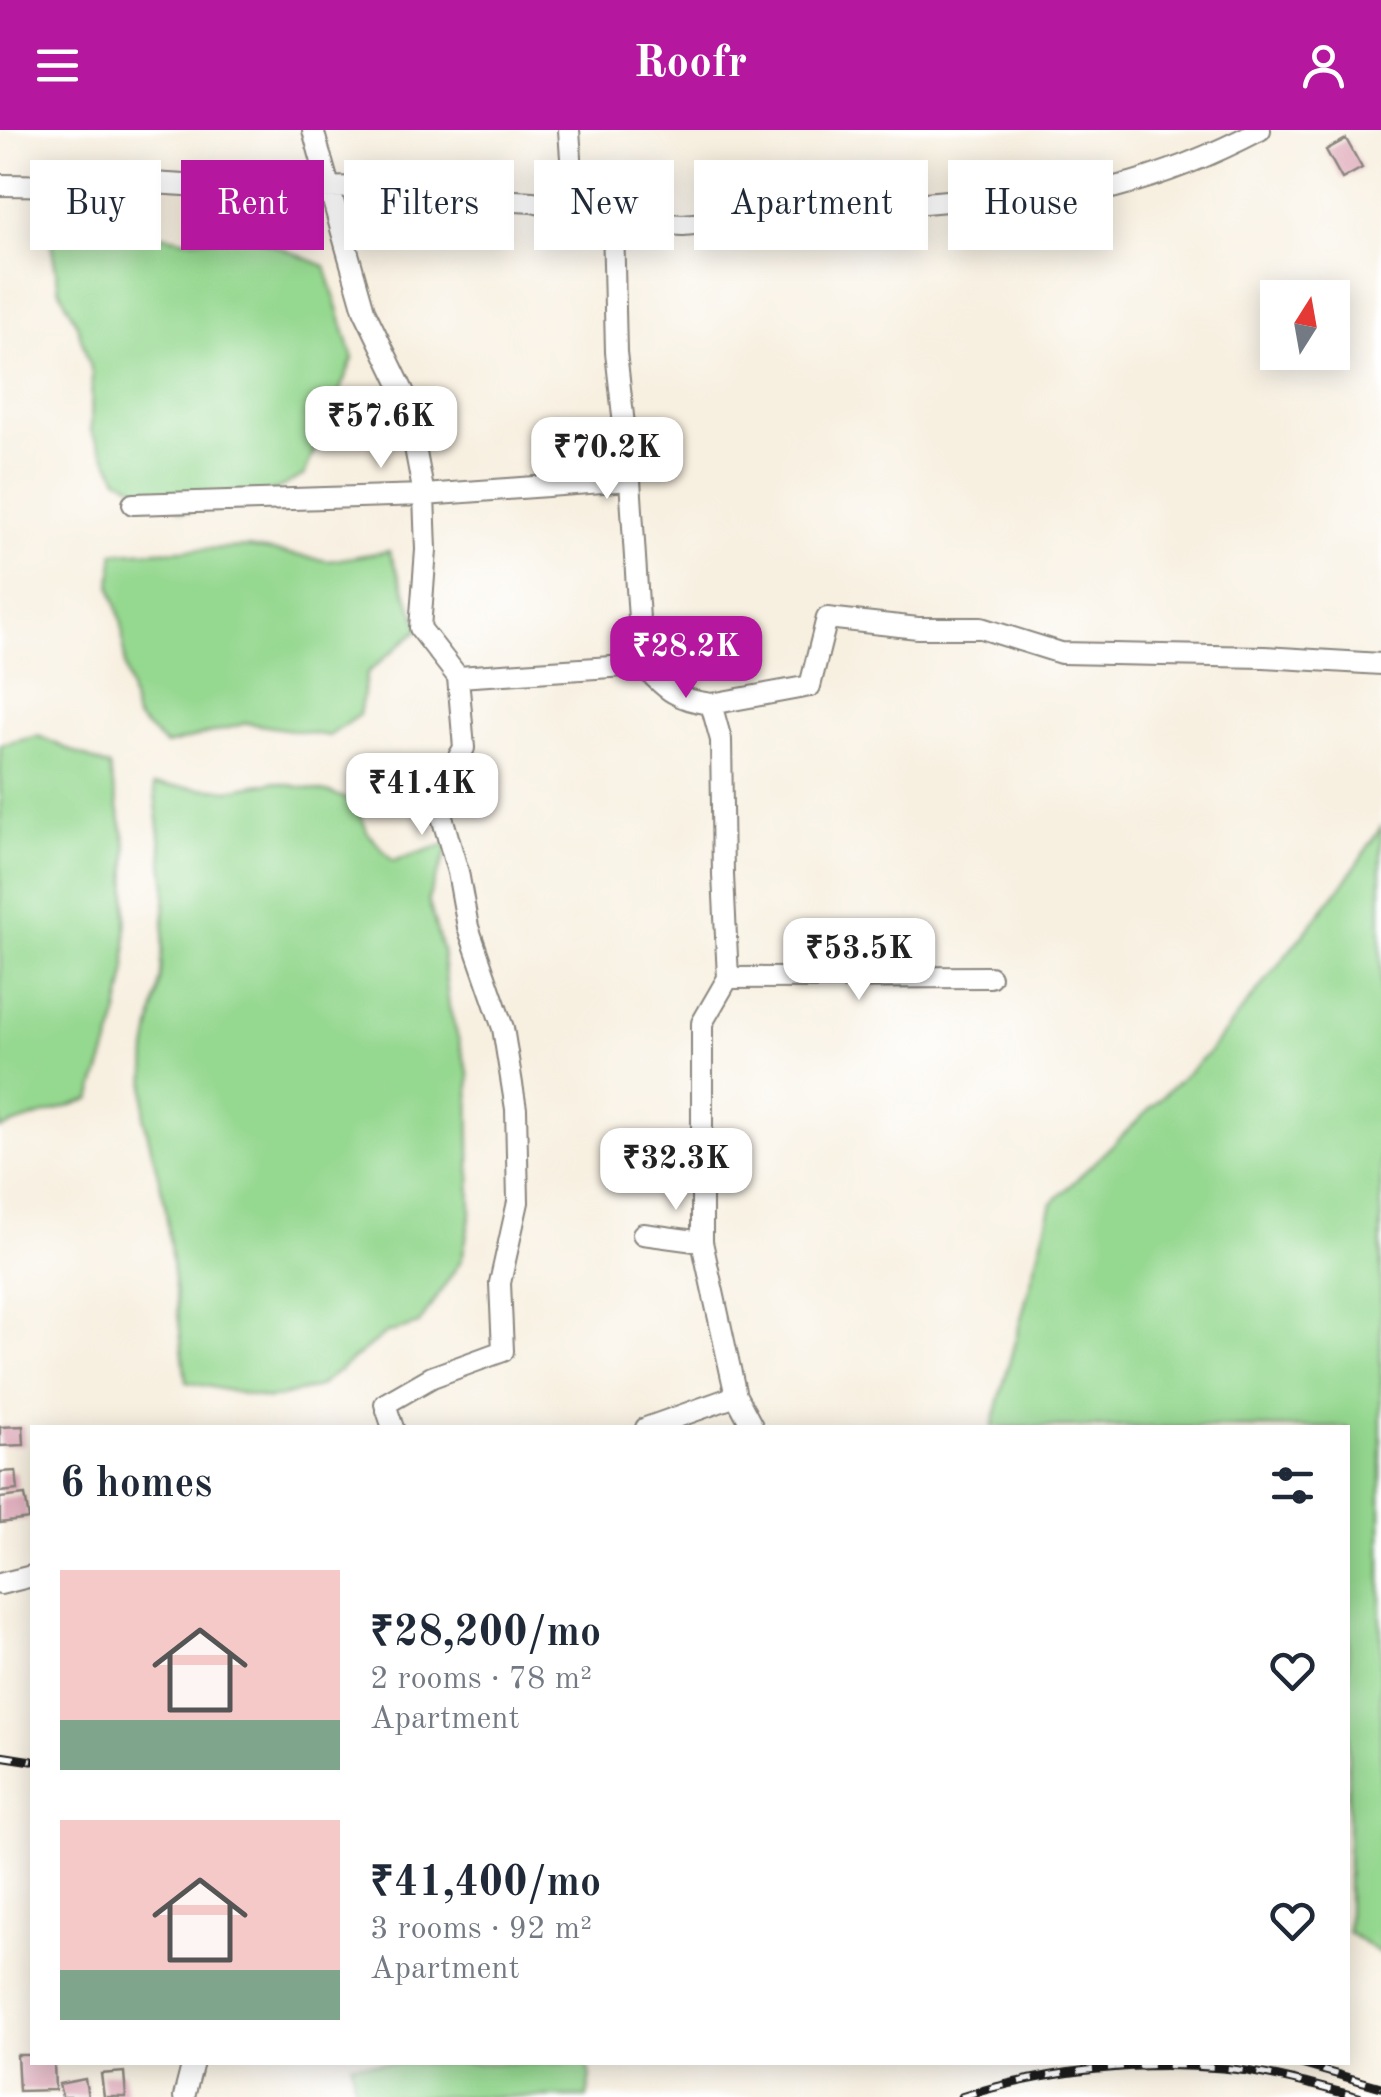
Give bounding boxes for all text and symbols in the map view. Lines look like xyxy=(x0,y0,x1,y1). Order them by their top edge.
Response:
icon: menu xyxy=(30,38,85,93)
icon: person xyxy=(1296,38,1351,93)
text: Roofr xyxy=(634,42,747,87)
chip: Buy xyxy=(30,160,161,250)
chip: Rent xyxy=(181,160,324,250)
chip: Filters xyxy=(344,160,514,250)
chip: New xyxy=(534,160,674,250)
chip: Apartment xyxy=(694,160,928,250)
chip: House xyxy=(948,160,1113,250)
north arrow xyxy=(1260,280,1350,370)
map controls xyxy=(1260,280,1350,370)
pin: ₹57.6K xyxy=(300,386,462,471)
text: ₹57.6K xyxy=(327,402,435,434)
pin: ₹70.2K xyxy=(526,417,688,502)
text: ₹70.2K xyxy=(553,433,661,465)
pin: ₹28.2K xyxy=(605,616,767,701)
text: ₹28.2K xyxy=(632,632,740,664)
pin: ₹41.4K xyxy=(341,753,503,838)
text: ₹41.4K xyxy=(368,769,476,801)
pin: ₹53.5K xyxy=(778,918,940,1003)
text: ₹53.5K xyxy=(805,934,913,966)
pin: ₹32.3K xyxy=(595,1128,757,1213)
text: ₹32.3K xyxy=(622,1144,730,1176)
icon: filters xyxy=(1265,1458,1320,1513)
text: 6 homes xyxy=(60,1464,212,1506)
icon: home xyxy=(140,1610,260,1730)
text: ₹28,200/mo xyxy=(370,1613,601,1655)
icon: heart xyxy=(1265,1643,1320,1698)
text: 2 rooms · 78 m² xyxy=(370,1664,592,1696)
text: Apartment xyxy=(370,1704,520,1736)
icon: home xyxy=(140,1860,260,1980)
text: ₹41,400/mo xyxy=(370,1863,601,1905)
icon: heart xyxy=(1265,1893,1320,1948)
text: 3 rooms · 92 m² xyxy=(370,1914,592,1946)
text: Apartment xyxy=(370,1954,520,1986)

